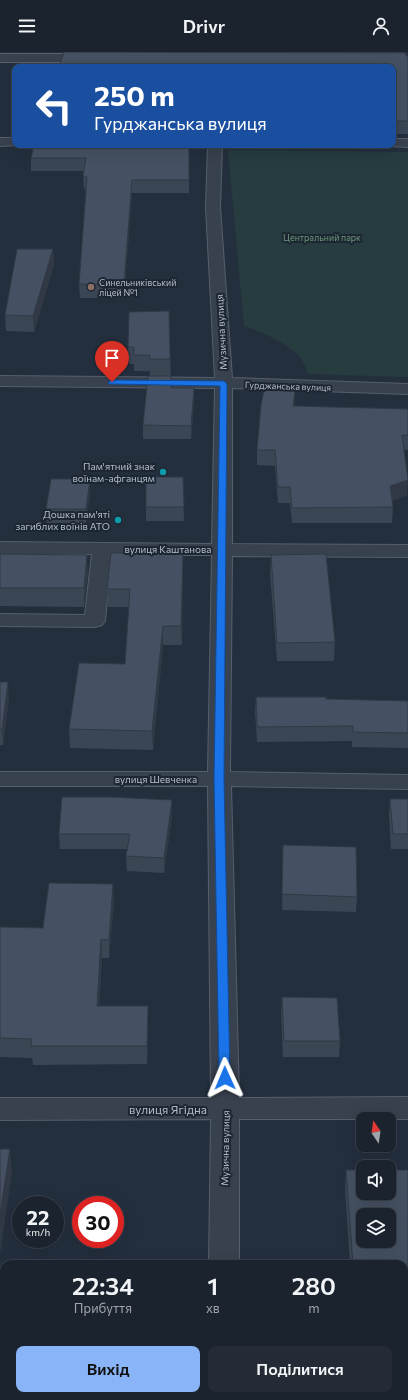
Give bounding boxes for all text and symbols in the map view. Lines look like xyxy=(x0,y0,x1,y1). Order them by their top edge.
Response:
icon: menu xyxy=(16,15,38,37)
text: Drivr xyxy=(183,15,225,37)
icon: person xyxy=(370,15,392,37)
text: 250 m xyxy=(94,78,175,112)
icon: left xyxy=(28,80,80,132)
text: Гурджанська вулиця xyxy=(94,112,267,134)
park label: Центральний парк xyxy=(283,232,361,243)
place label: Синельниківський ліцей №1 xyxy=(99,277,176,298)
marker: Синельниківський ліцей №1 xyxy=(86,282,96,292)
street label: Музична вулиця xyxy=(213,294,229,370)
pin xyxy=(95,341,129,382)
icon: arrive xyxy=(101,347,123,369)
street label: Гурджанська вулиця xyxy=(245,379,332,393)
place label: Пам'ятний знак воїнам-афганцям xyxy=(72,460,156,484)
marker: Пам'ятний знак воїнам-афганцям xyxy=(158,467,168,477)
place label: Дошка пам'яті загиблих воїнів АТО xyxy=(15,508,110,532)
marker: Дошка пам'яті загиблих воїнів АТО xyxy=(113,515,123,525)
street label: вулиця Каштанова xyxy=(125,543,211,555)
street label: вулиця Шевченка xyxy=(115,773,197,785)
position arrow xyxy=(204,1057,246,1099)
street label: вулиця Ягідна xyxy=(129,1102,207,1116)
street label: Музична вулиця xyxy=(218,1110,232,1186)
north arrow xyxy=(356,1112,396,1152)
map controls xyxy=(356,1112,396,1248)
button: sound xyxy=(356,1160,396,1200)
speed limit sign: 30 xyxy=(72,1196,124,1248)
text: 22 xyxy=(27,1205,49,1229)
button: layers xyxy=(356,1208,396,1248)
text: km/h xyxy=(26,1226,50,1238)
text: 22:34 xyxy=(72,1271,134,1300)
text: 1 xyxy=(207,1271,218,1300)
text: 280 xyxy=(292,1271,336,1300)
text: Прибуття xyxy=(74,1300,132,1316)
text: хв xyxy=(206,1300,220,1316)
text: m xyxy=(308,1300,320,1316)
button: Вихід xyxy=(16,1346,200,1392)
button: Поділитися xyxy=(208,1346,392,1392)

